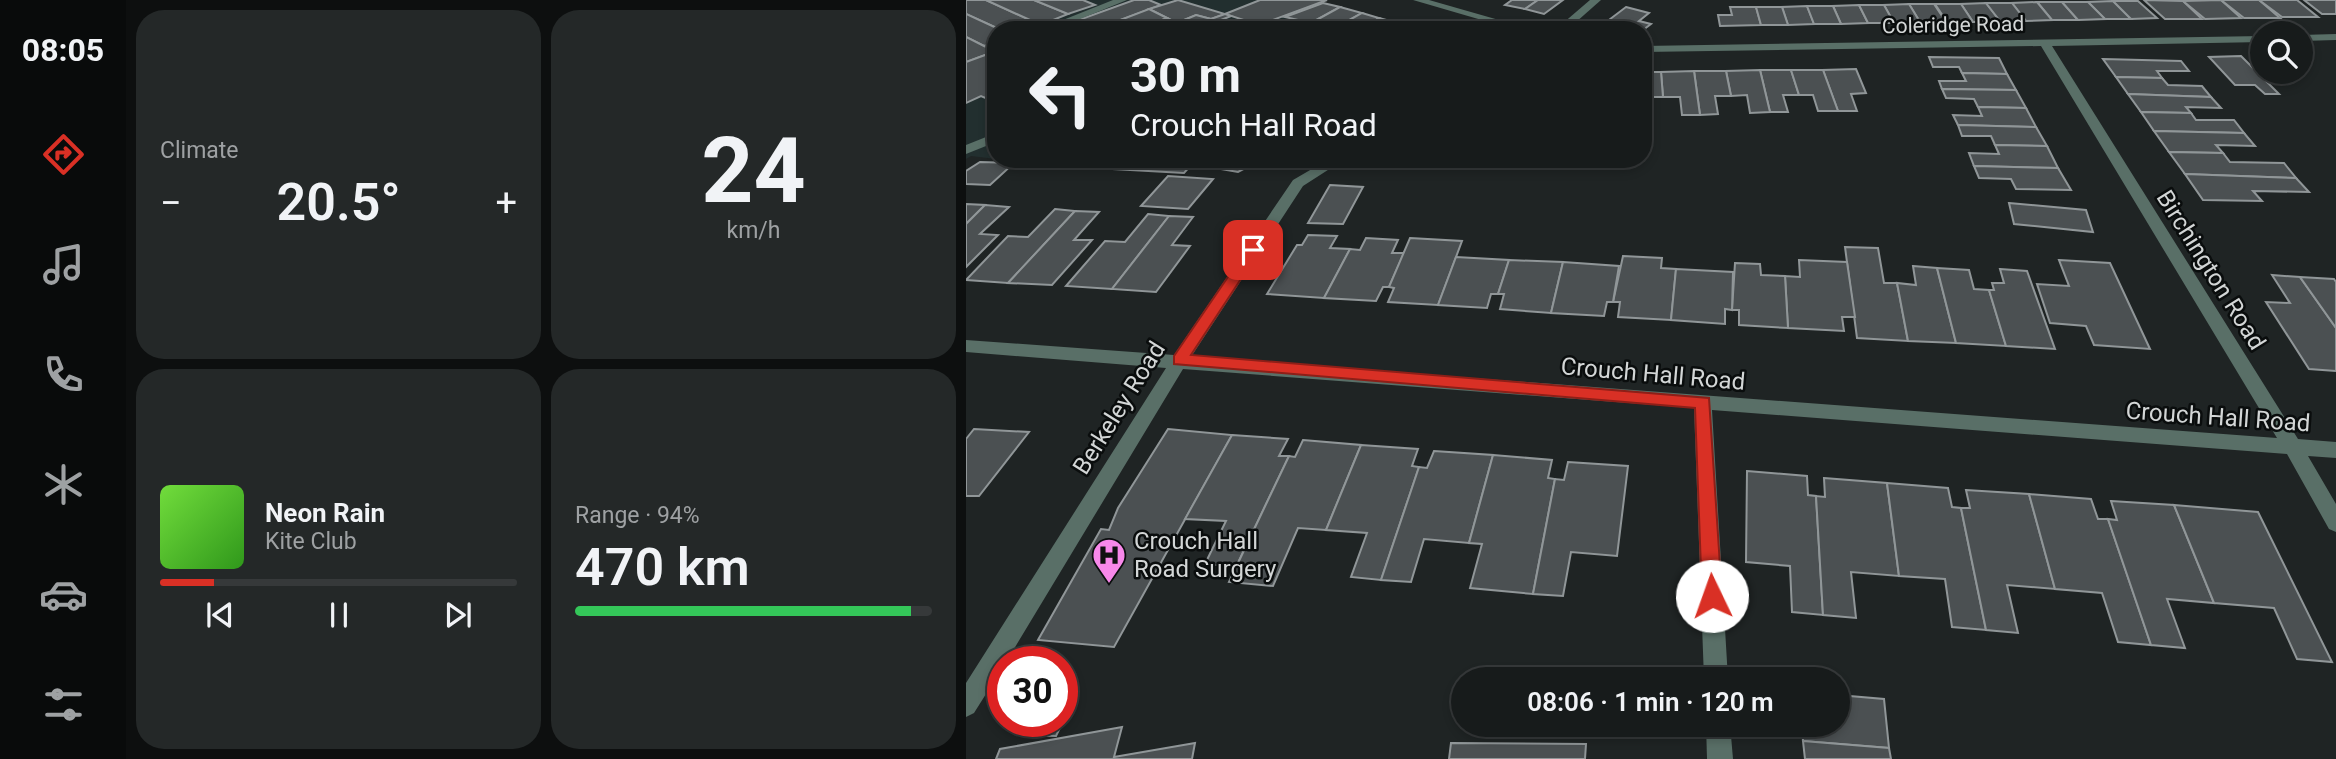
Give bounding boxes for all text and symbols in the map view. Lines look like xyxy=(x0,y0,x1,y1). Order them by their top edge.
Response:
street label: Coleridge Road xyxy=(1882,12,2024,38)
map controls xyxy=(2250,21,2313,84)
button: search xyxy=(2250,21,2313,84)
text: 08:05 xyxy=(22,31,104,69)
text: 30 m xyxy=(1130,47,1241,104)
icon: left xyxy=(1015,49,1106,140)
text: Crouch Hall Road xyxy=(1130,106,1377,144)
text: 24 xyxy=(701,118,806,224)
icon: directions xyxy=(39,130,88,179)
text: Climate xyxy=(160,137,239,164)
text: 20.5° xyxy=(277,172,401,233)
text: − xyxy=(160,181,182,225)
text: + xyxy=(495,181,517,225)
street label: Birchington Road xyxy=(2151,185,2271,355)
text: km/h xyxy=(727,217,781,244)
pin xyxy=(1223,220,1283,280)
icon: arrive xyxy=(1234,231,1272,269)
icon: music xyxy=(39,240,88,289)
street label: Berkeley Road xyxy=(1067,336,1171,480)
icon: phone xyxy=(39,350,88,399)
street label: Crouch Hall Road xyxy=(1560,352,1746,396)
street label: Crouch Hall Road xyxy=(2125,397,2311,437)
icon: climate xyxy=(39,460,88,509)
text: Neon Rain xyxy=(265,498,385,528)
text: Range · 94% xyxy=(575,502,700,529)
place label: Crouch Hall Road Surgery xyxy=(1134,527,1277,583)
text: Kite Club xyxy=(265,528,357,555)
hospital icon: Crouch Hall Road Surgery xyxy=(1090,536,1128,585)
text: 470 km xyxy=(575,537,750,598)
position arrow xyxy=(1675,559,1749,633)
icon: car xyxy=(39,570,88,619)
icon: previous xyxy=(201,596,239,634)
icon: pause xyxy=(320,596,358,634)
icon: next xyxy=(439,596,477,634)
speed limit sign: 30 xyxy=(987,646,1078,737)
icon: filters xyxy=(39,680,88,729)
text: 08:06 · 1 min · 120 m xyxy=(1527,687,1774,717)

